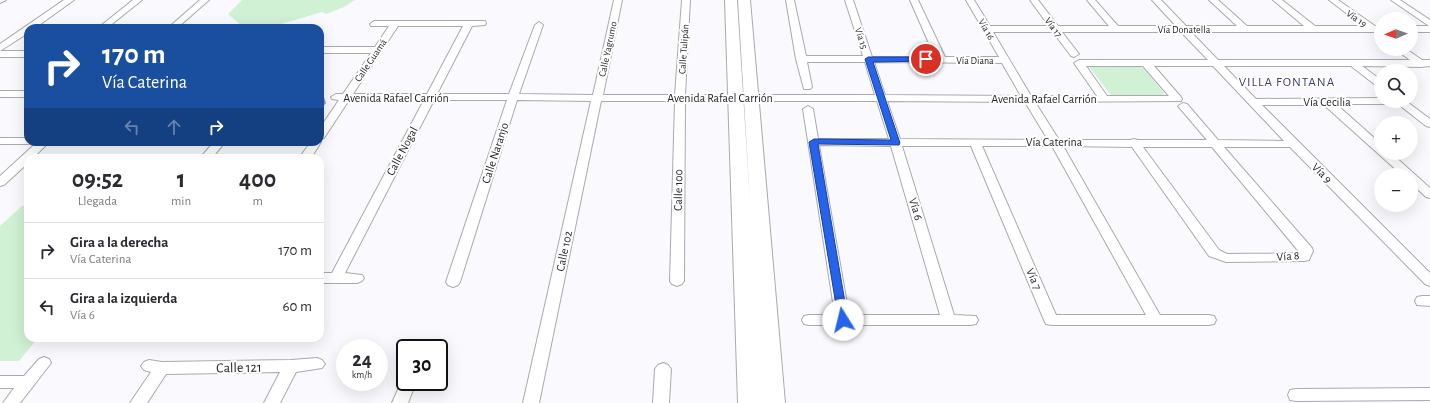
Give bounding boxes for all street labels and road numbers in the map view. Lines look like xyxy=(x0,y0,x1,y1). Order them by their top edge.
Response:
street label: Vía 19 xyxy=(1344,8,1369,30)
street label: Vía 17 xyxy=(1043,16,1064,39)
street label: Vía 16 xyxy=(976,17,996,42)
street label: Calle Yagrumo xyxy=(597,21,619,78)
street label: Calle Tulipán xyxy=(677,24,691,74)
street label: Vía Donatella xyxy=(1158,25,1211,35)
street label: Vía 15 xyxy=(853,26,869,50)
street label: Calle Guamá xyxy=(353,37,389,84)
street label: Vía Diana xyxy=(956,56,994,66)
street label: Avenida Rafael Carrión xyxy=(343,92,449,104)
street label: Avenida Rafael Carrión xyxy=(667,92,773,104)
street label: Avenida Rafael Carrión xyxy=(991,93,1097,105)
street label: Vía Cecilia xyxy=(1303,96,1351,108)
street label: Calle Naranjo xyxy=(480,121,511,185)
street label: Calle Nogal xyxy=(384,125,420,177)
street label: Vía Caterina xyxy=(1026,136,1083,148)
street label: Vía 9 xyxy=(1310,161,1335,186)
street label: Calle 100 xyxy=(672,169,684,211)
street label: Vía 6 xyxy=(907,196,925,222)
street label: Calle 102 xyxy=(554,229,574,272)
street label: Vía 8 xyxy=(1276,249,1300,263)
street label: Vía 7 xyxy=(1024,266,1044,292)
street label: Calle 121 xyxy=(216,361,262,375)

